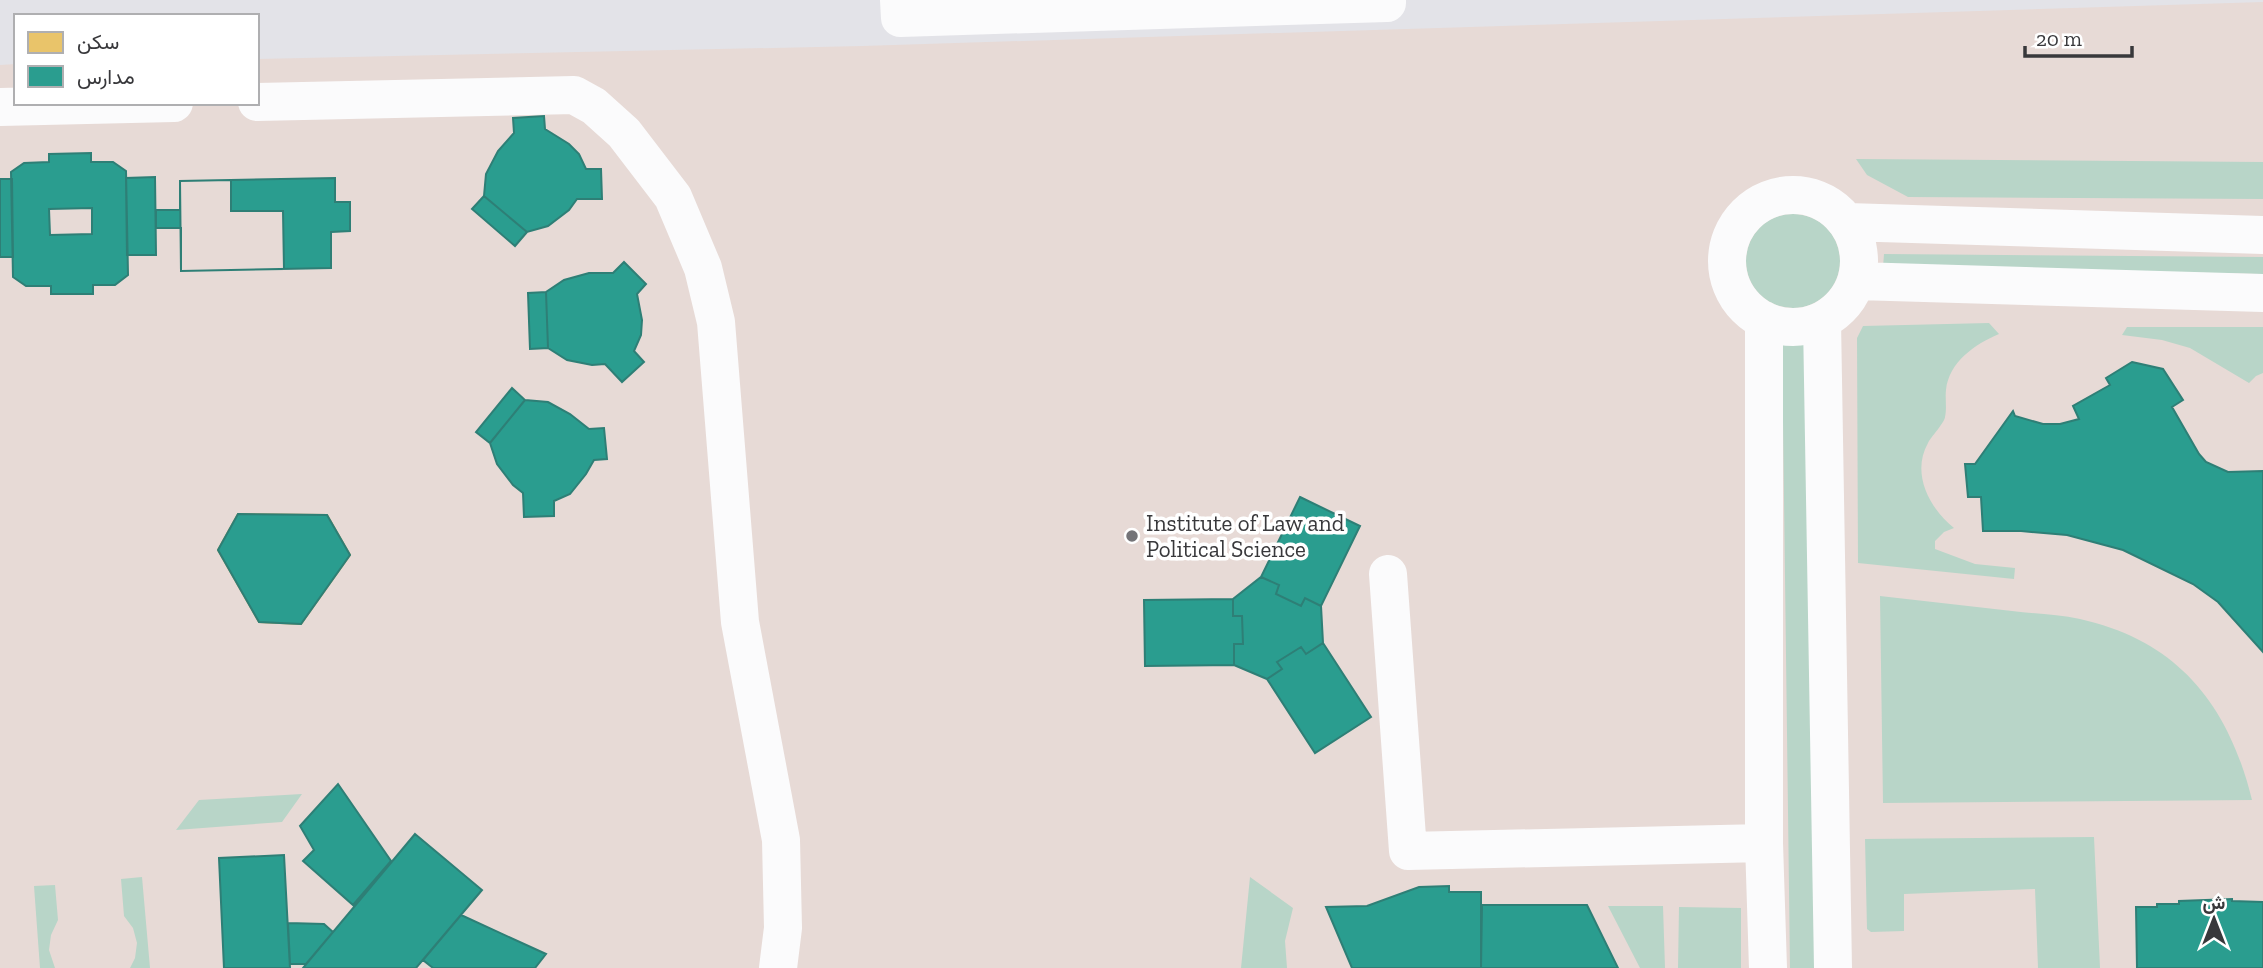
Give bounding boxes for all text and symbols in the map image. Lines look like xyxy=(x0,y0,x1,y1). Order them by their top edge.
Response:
legend xyxy=(14,14,259,105)
scale bar xyxy=(2025,14,2132,58)
text: 20 m xyxy=(2036,26,2082,51)
text: سكن xyxy=(77,29,119,54)
text: مدارس xyxy=(77,64,135,90)
place label: Institute of Law and Political Science xyxy=(1146,509,1345,563)
marker: Institute of Law and Political Science xyxy=(1124,528,1140,544)
north arrow xyxy=(2179,884,2249,954)
text: ش xyxy=(2203,891,2226,914)

